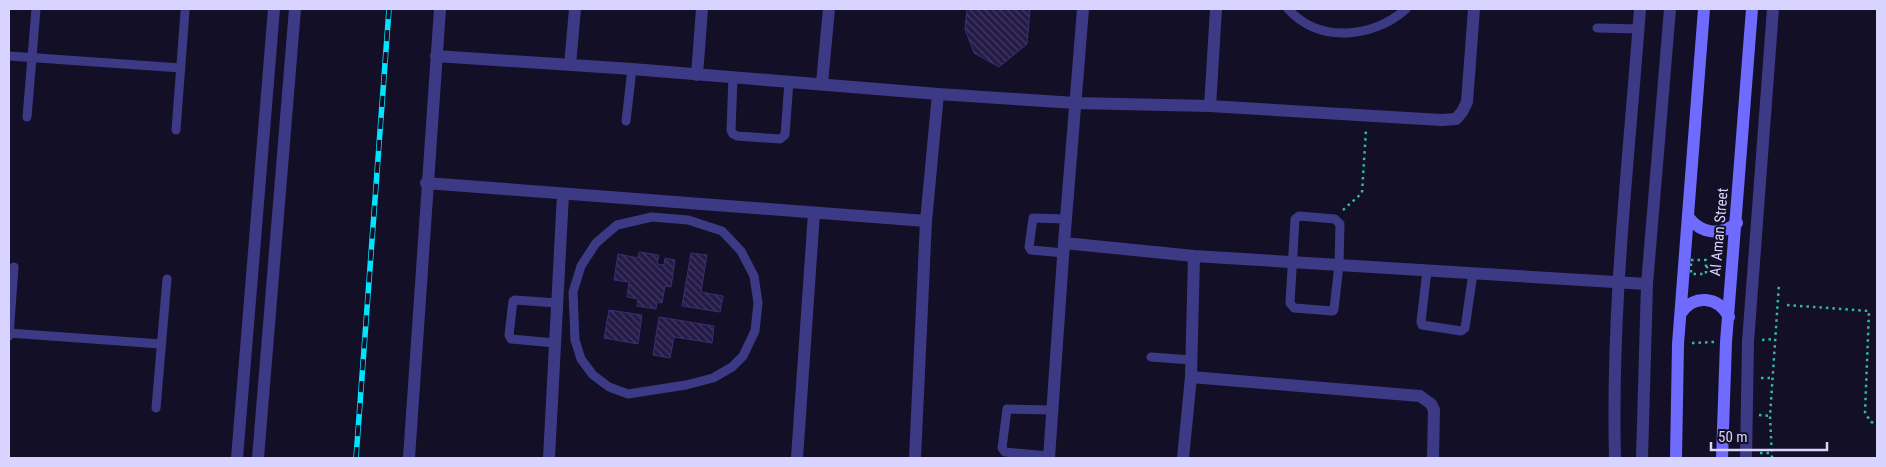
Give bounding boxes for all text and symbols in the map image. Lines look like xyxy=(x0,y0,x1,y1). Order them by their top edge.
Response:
street label: Al Aman Street xyxy=(1706,187,1732,277)
scale bar xyxy=(1711,420,1827,452)
text: 50 m xyxy=(1718,428,1748,446)

